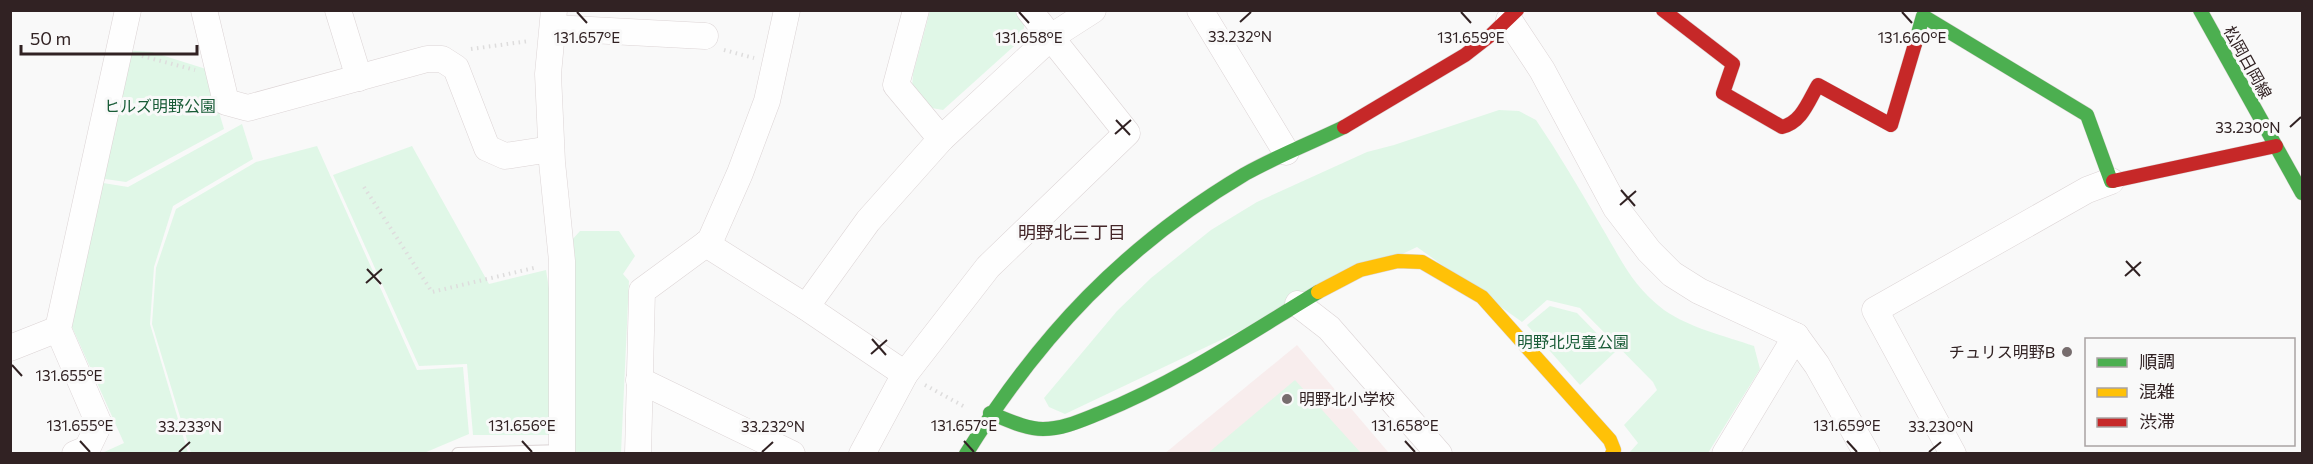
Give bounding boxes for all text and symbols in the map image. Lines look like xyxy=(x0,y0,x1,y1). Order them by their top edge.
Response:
scale bar xyxy=(21,18,196,56)
street label: 松岡日岡線 xyxy=(2221,22,2276,101)
text: 50 m xyxy=(30,27,71,49)
text: 33.232°N xyxy=(1208,27,1272,45)
text: 131.657°E xyxy=(554,28,620,46)
text: 131.658°E xyxy=(995,28,1063,46)
text: 131.659°E xyxy=(1437,28,1505,46)
text: 131.660°E xyxy=(1878,28,1946,46)
park label: ヒルズ明野公園 xyxy=(104,96,216,115)
text: 33.230°N xyxy=(2215,118,2281,136)
district label: 明野北三丁目 xyxy=(1018,221,1126,243)
park label: 明野北児童公園 xyxy=(1517,332,1629,351)
legend xyxy=(2085,338,2295,446)
place label: チュリス明野B xyxy=(1949,342,2055,361)
marker: チュリス明野B xyxy=(2060,345,2074,359)
text: 順調 xyxy=(2139,350,2175,372)
text: 131.655°E xyxy=(36,366,103,384)
text: 混雑 xyxy=(2139,380,2175,402)
place label: 明野北小学校 xyxy=(1299,389,1395,408)
marker: 明野北小学校 xyxy=(1280,392,1294,406)
text: 渋滞 xyxy=(2139,410,2175,432)
text: 131.655°E xyxy=(47,416,114,434)
text: 131.656°E xyxy=(488,416,556,434)
text: 131.657°E xyxy=(931,416,997,434)
text: 131.658°E xyxy=(1371,416,1439,434)
text: 131.659°E xyxy=(1813,416,1881,434)
text: 33.233°N xyxy=(158,417,222,435)
text: 33.232°N xyxy=(741,417,805,435)
text: 33.230°N xyxy=(1908,417,1974,435)

